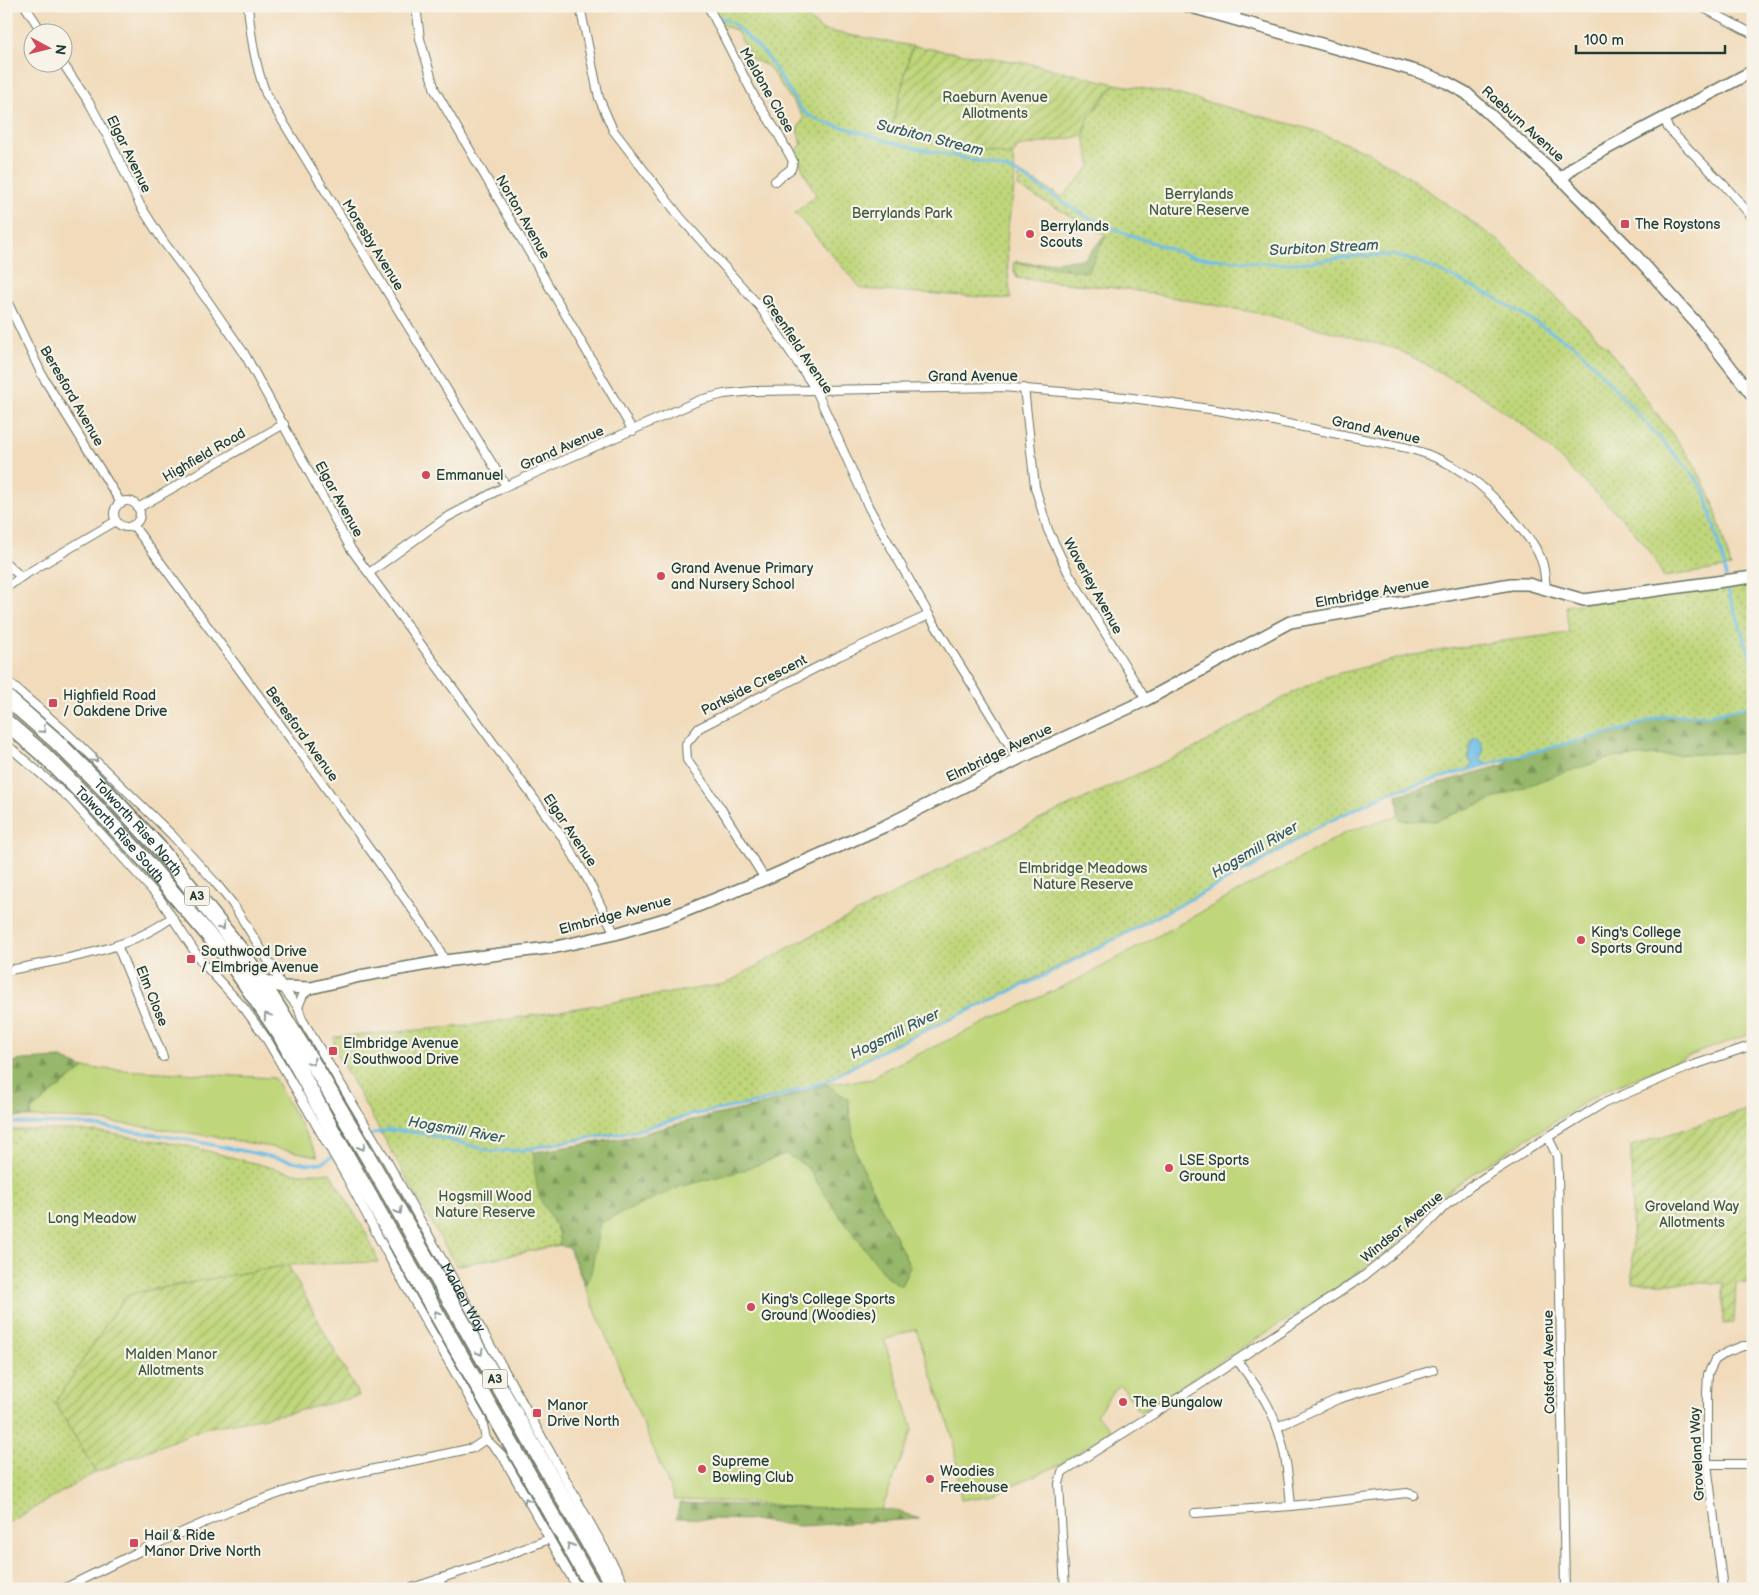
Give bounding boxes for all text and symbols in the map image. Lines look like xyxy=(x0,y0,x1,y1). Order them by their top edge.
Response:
north arrow xyxy=(22,22,72,72)
scale bar xyxy=(1576,22,1725,54)
text: 100 m xyxy=(1584,31,1624,50)
text: N xyxy=(51,43,69,56)
street label: Meldone Close xyxy=(736,44,798,136)
street label: Raeburn Avenue xyxy=(1478,82,1568,166)
park label: Raeburn Avenue Allotments xyxy=(942,89,1048,122)
street label: Elgar Avenue xyxy=(103,112,155,196)
water label: Surbiton Stream xyxy=(874,116,986,160)
street label: Norton Avenue xyxy=(492,172,554,262)
park label: Berrylands Nature Reserve xyxy=(1149,186,1249,219)
street label: Moresby Avenue xyxy=(338,196,408,294)
park label: Berrylands Park xyxy=(852,205,952,222)
place label: The Roystons xyxy=(1635,216,1720,233)
place label: Berrylands Scouts xyxy=(1040,218,1109,251)
marker: The Roystons xyxy=(1619,218,1631,230)
marker: Berrylands Scouts xyxy=(1024,228,1036,240)
water label: Surbiton Stream xyxy=(1269,236,1379,260)
street label: Greenfield Avenue xyxy=(757,291,837,397)
street label: Beresford Avenue xyxy=(36,343,108,449)
street label: Grand Avenue xyxy=(928,368,1018,385)
street label: Grand Avenue xyxy=(1330,412,1422,448)
street label: Grand Avenue xyxy=(517,422,607,474)
street label: Highfield Road xyxy=(159,424,249,486)
street label: Elgar Avenue xyxy=(311,458,367,540)
place label: Emmanuel xyxy=(436,467,503,484)
marker: Emmanuel xyxy=(420,469,432,481)
street label: Waverley Avenue xyxy=(1060,535,1126,637)
place label: Grand Avenue Primary and Nursery School xyxy=(671,560,814,593)
marker: Grand Avenue Primary and Nursery School xyxy=(655,570,667,582)
street label: Elmbridge Avenue xyxy=(1314,575,1430,611)
street label: Parkside Crescent xyxy=(698,651,810,719)
street label: Beresford Avenue xyxy=(262,683,342,785)
place label: Highfield Road / Oakdene Drive xyxy=(63,687,167,720)
marker: Highfield Road / Oakdene Drive xyxy=(47,697,59,709)
street label: Elmbridge Avenue xyxy=(943,720,1055,786)
one-way arrow xyxy=(37,724,46,733)
one-way arrow xyxy=(89,753,98,762)
street label: Tolworth Rise North xyxy=(90,775,186,879)
street label: Tolworth Rise South xyxy=(72,783,169,886)
street label: Elgar Avenue xyxy=(539,790,601,870)
water label: Hogsmill River xyxy=(1208,817,1303,883)
park label: Elmbridge Meadows Nature Reserve xyxy=(1019,860,1148,893)
road number: A3 xyxy=(184,886,210,906)
street label: Elmbridge Avenue xyxy=(557,892,673,938)
one-way arrow xyxy=(217,922,226,931)
place label: King's College Sports Ground xyxy=(1591,924,1682,957)
marker: King's College Sports Ground xyxy=(1575,934,1587,946)
place label: Southwood Drive / Elmbrige Avenue xyxy=(201,943,319,976)
marker: Southwood Drive / Elmbrige Avenue xyxy=(185,953,197,965)
street label: Elm Close xyxy=(132,963,172,1029)
water label: Hogsmill River xyxy=(847,1003,944,1064)
one-way arrow xyxy=(264,1012,273,1021)
place label: Elmbridge Avenue / Southwood Drive xyxy=(343,1035,459,1068)
marker: Elmbridge Avenue / Southwood Drive xyxy=(327,1045,339,1057)
one-way arrow xyxy=(306,1057,316,1066)
water label: Hogsmill River xyxy=(407,1112,507,1148)
one-way arrow xyxy=(356,1142,366,1151)
place label: LSE Sports Ground xyxy=(1179,1152,1249,1185)
marker: LSE Sports Ground xyxy=(1163,1162,1175,1174)
park label: Hogsmill Wood Nature Reserve xyxy=(435,1188,535,1221)
street label: Windsor Avenue xyxy=(1357,1188,1447,1266)
park label: Groveland Way Allotments xyxy=(1645,1198,1740,1231)
one-way arrow xyxy=(393,1206,403,1215)
park label: Long Meadow xyxy=(48,1210,137,1227)
street label: Malden Way xyxy=(437,1260,490,1336)
place label: King's College Sports Ground (Woodies) xyxy=(761,1291,895,1324)
marker: King's College Sports Ground (Woodies) xyxy=(745,1301,757,1313)
street label: Cotsford Avenue xyxy=(1540,1310,1558,1414)
one-way arrow xyxy=(433,1311,443,1320)
park label: Malden Manor Allotments xyxy=(125,1346,218,1379)
one-way arrow xyxy=(473,1347,483,1356)
road number: A3 xyxy=(482,1370,508,1388)
place label: The Bungalow xyxy=(1133,1394,1223,1411)
marker: The Bungalow xyxy=(1117,1396,1129,1408)
place label: Manor Drive North xyxy=(547,1397,620,1430)
street label: Groveland Way xyxy=(1686,1406,1708,1502)
marker: Manor Drive North xyxy=(531,1407,543,1419)
place label: Supreme Bowling Club xyxy=(712,1453,794,1486)
marker: Supreme Bowling Club xyxy=(696,1463,708,1475)
place label: Woodies Freehouse xyxy=(940,1463,1008,1496)
marker: Woodies Freehouse xyxy=(924,1473,936,1485)
one-way arrow xyxy=(524,1497,534,1506)
place label: Hail & Ride Manor Drive North xyxy=(144,1527,261,1560)
marker: Hail & Ride Manor Drive North xyxy=(128,1537,140,1549)
one-way arrow xyxy=(566,1543,576,1552)

